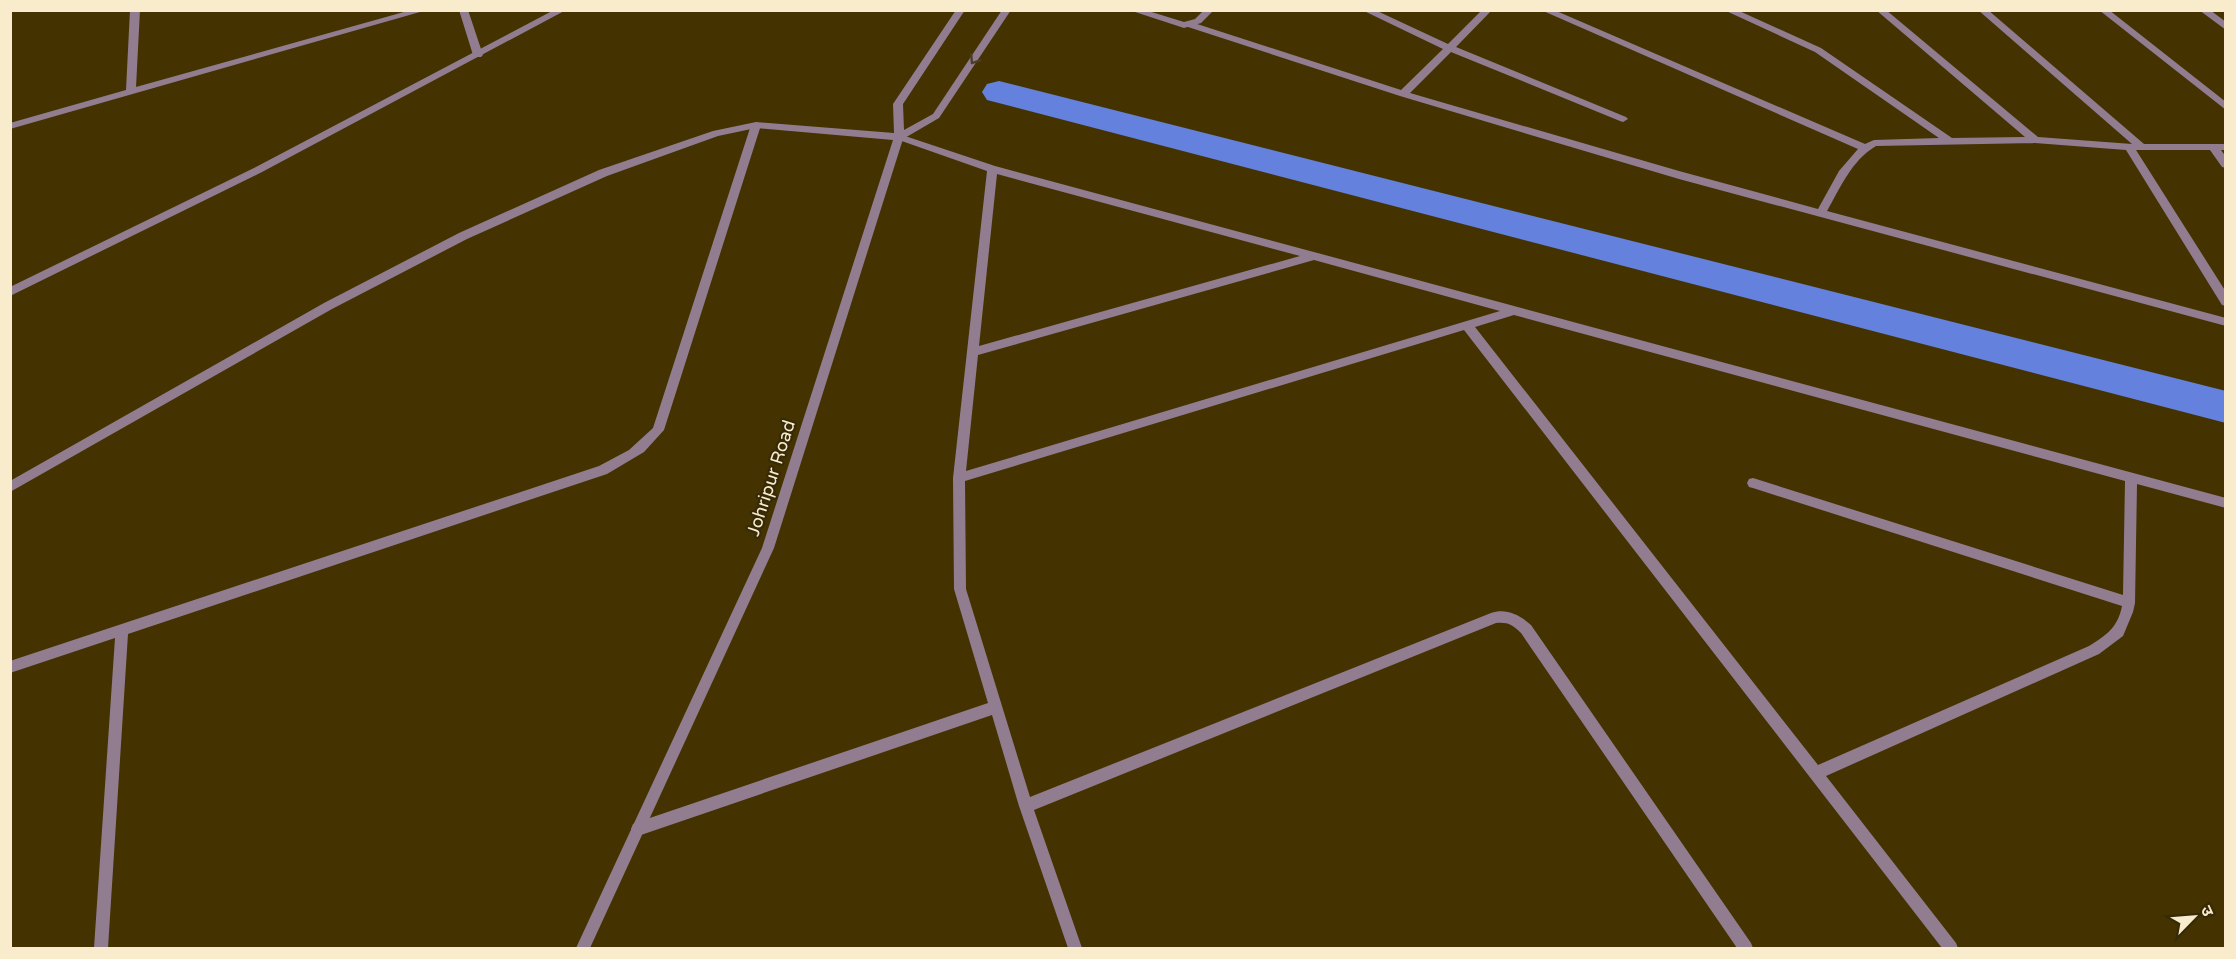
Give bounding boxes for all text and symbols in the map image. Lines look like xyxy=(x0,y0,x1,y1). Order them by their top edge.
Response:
one-way arrow xyxy=(970,54,981,65)
street label: Johripur Road xyxy=(742,417,800,539)
north arrow xyxy=(2164,887,2224,947)
text: उ xyxy=(2196,903,2218,920)

